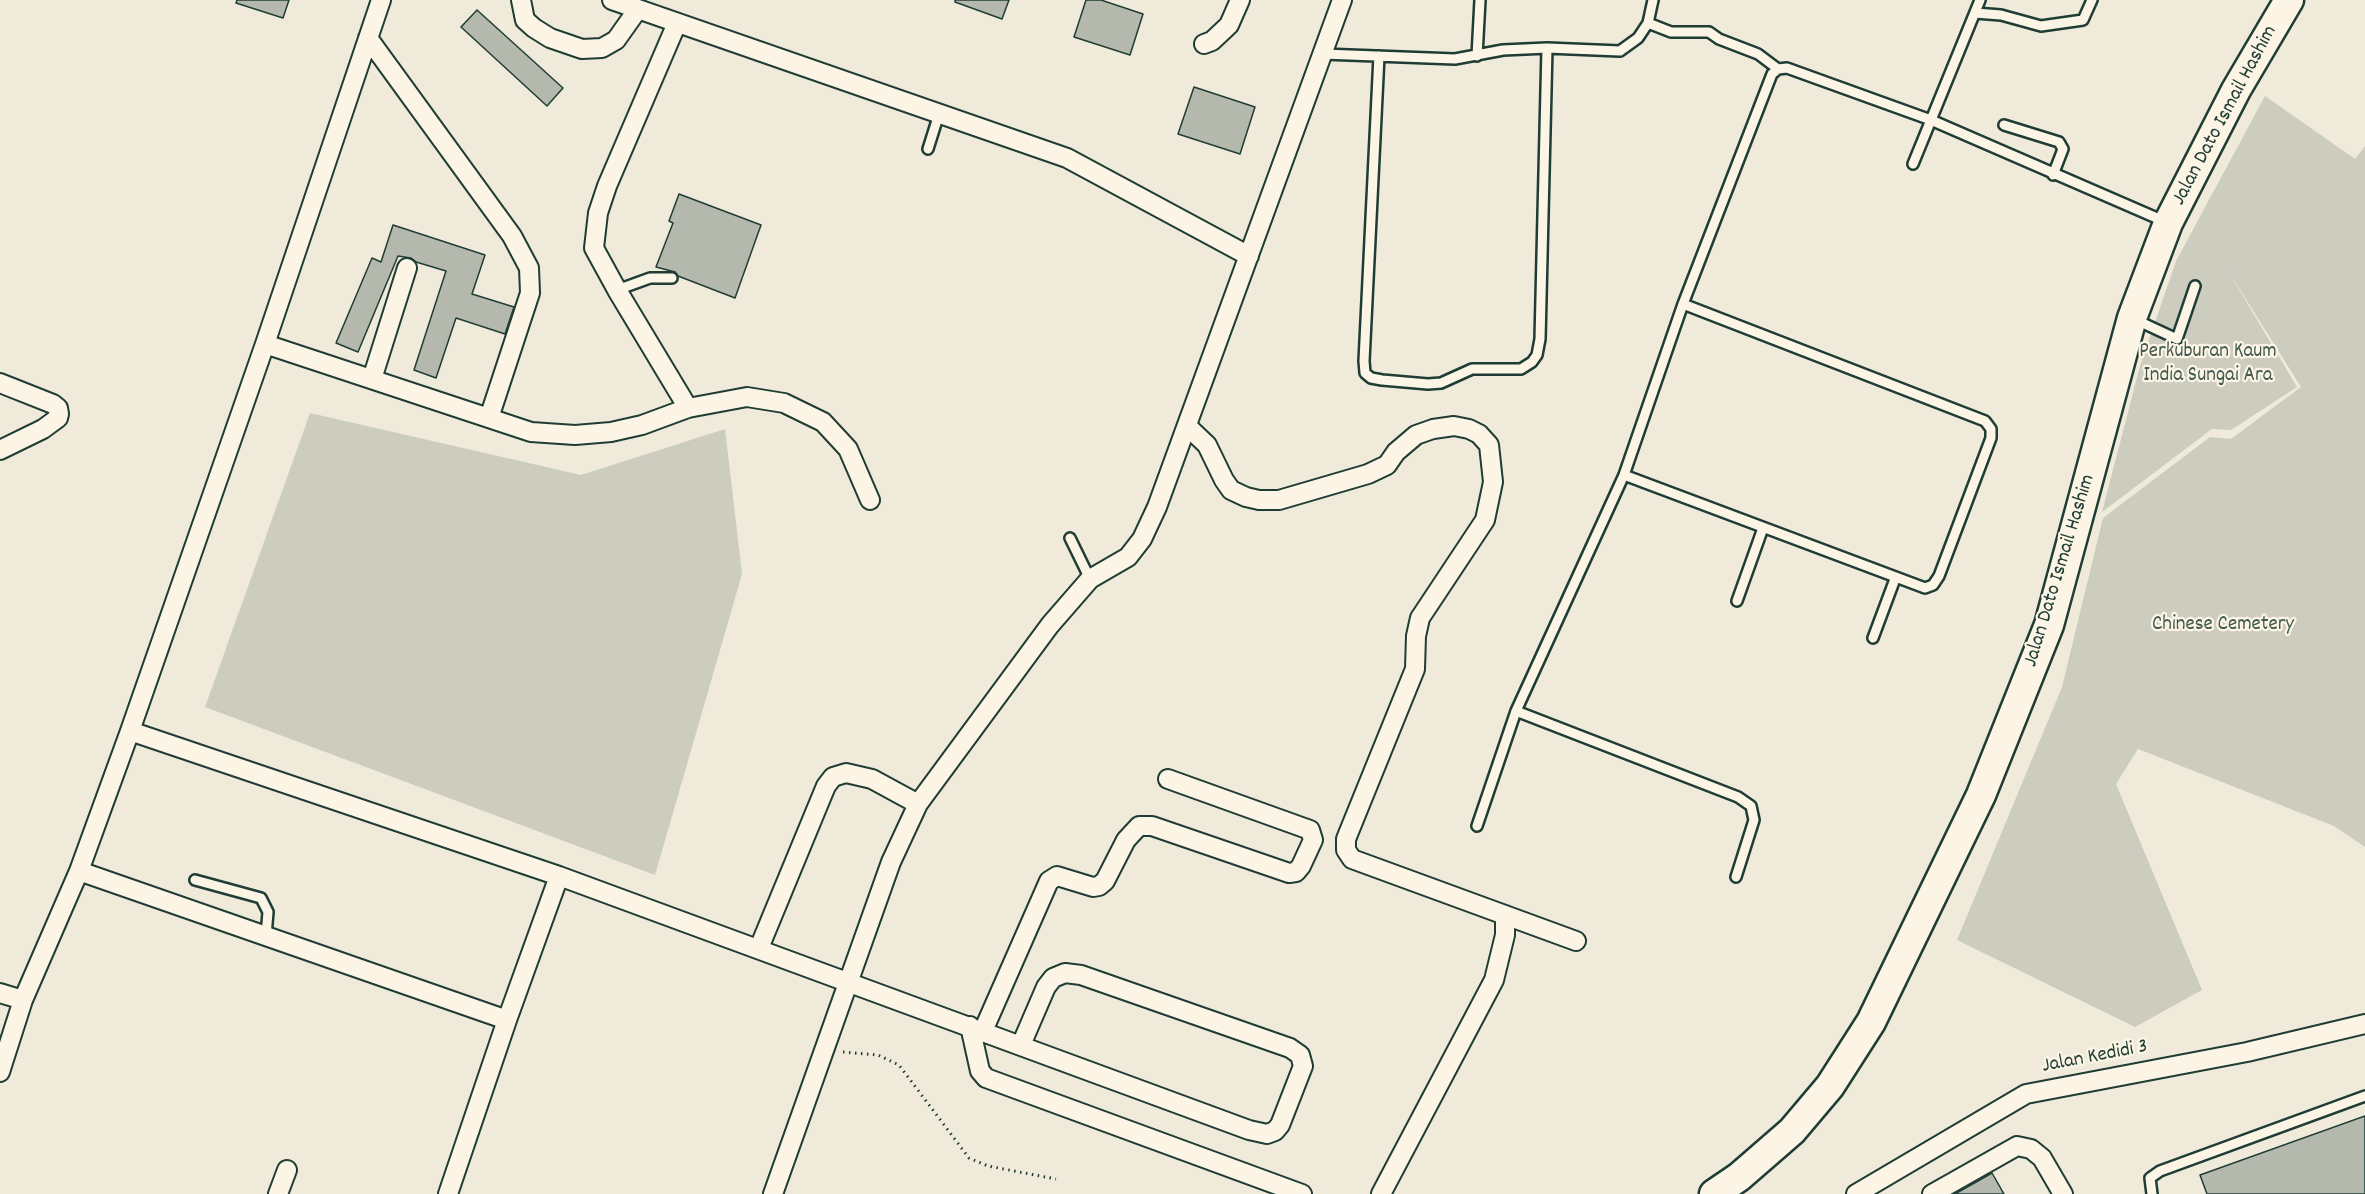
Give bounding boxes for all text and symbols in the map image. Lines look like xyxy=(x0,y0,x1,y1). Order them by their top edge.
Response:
street label: Jalan Dato Ismail Hashim xyxy=(2168,22,2284,210)
park label: Perkuburan Kaum India Sungai Ara xyxy=(2139,340,2277,390)
street label: Jalan Dato Ismail Hashim xyxy=(2020,472,2102,670)
park label: Chinese Cemetery xyxy=(2152,613,2294,639)
street label: Jalan Kedidi 3 xyxy=(2040,1035,2150,1081)

